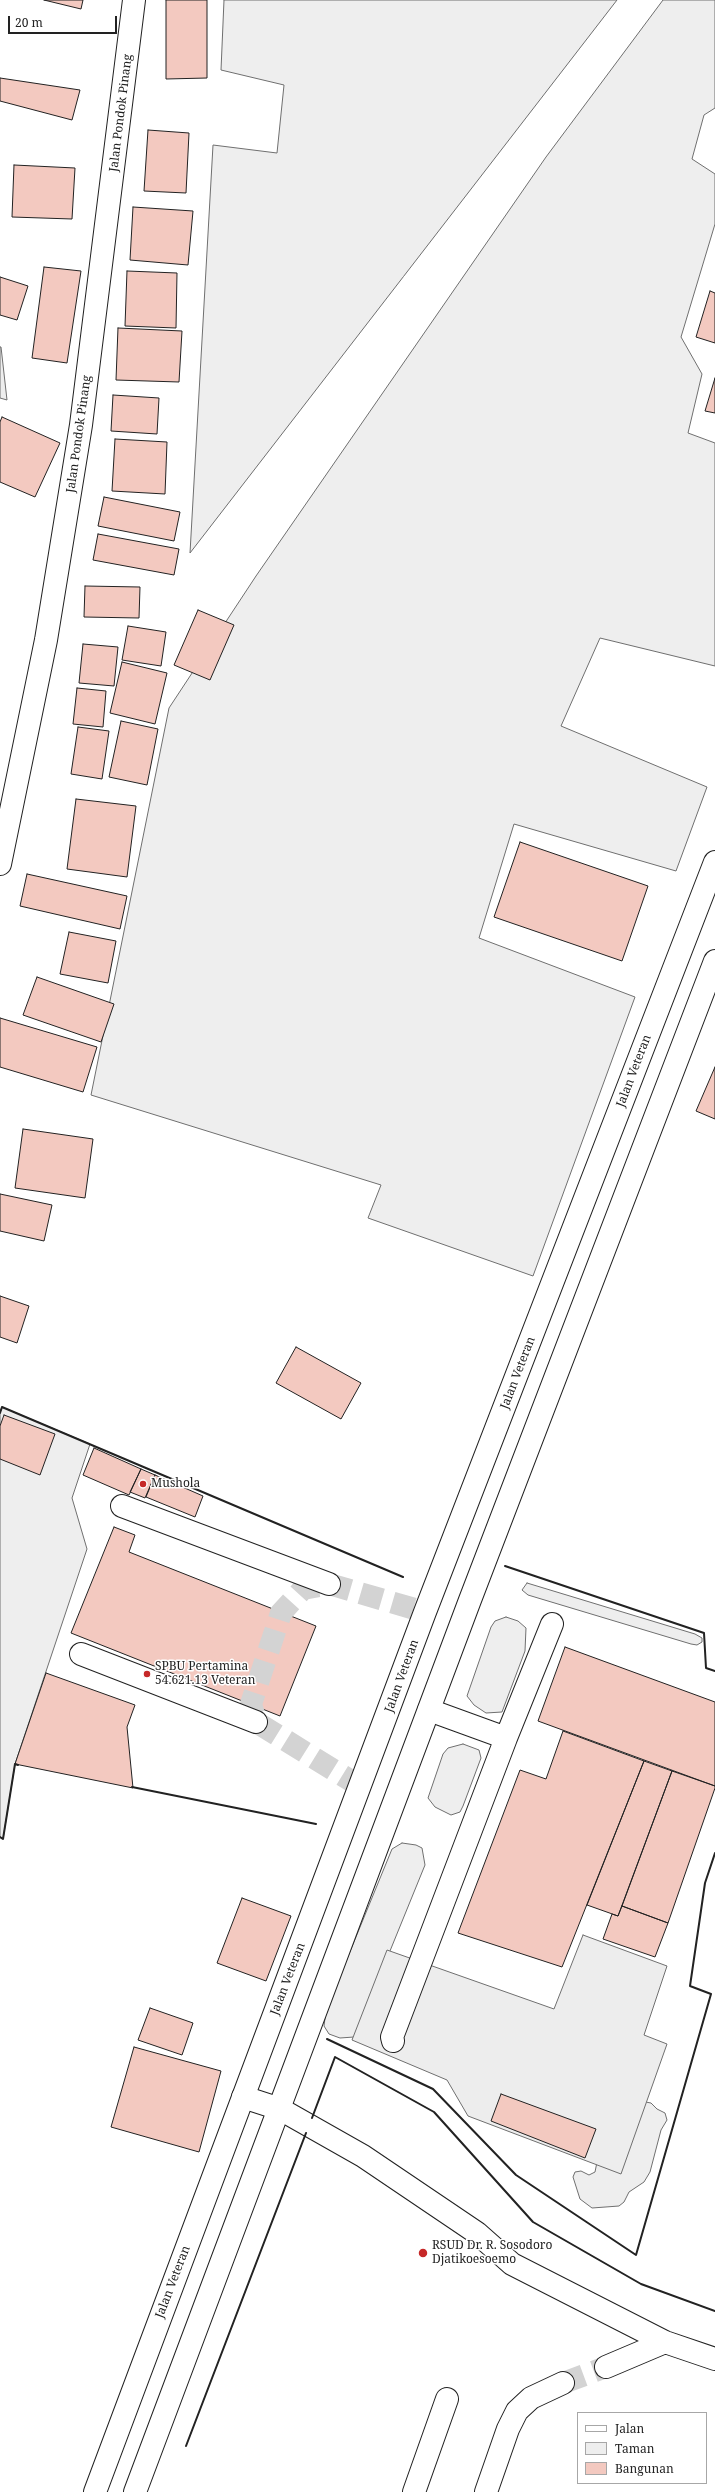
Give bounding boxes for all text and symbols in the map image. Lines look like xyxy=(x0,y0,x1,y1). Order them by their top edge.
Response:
scale bar xyxy=(10,8,119,34)
text: 20 m xyxy=(15,14,43,31)
street label: Jalan Pondok Pinang xyxy=(107,53,135,173)
street label: Jalan Pondok Pinang xyxy=(64,374,94,494)
street label: Jalan Veteran xyxy=(614,1033,654,1109)
street label: Jalan Veteran xyxy=(498,1335,538,1411)
place label: Mushola xyxy=(151,1477,200,1491)
marker: Mushola xyxy=(138,1479,148,1489)
street label: Jalan Veteran xyxy=(382,1637,422,1715)
place label: SPBU Pertamina 54.621.13 Veteran xyxy=(155,1660,255,1688)
marker: SPBU Pertamina 54.621.13 Veteran xyxy=(142,1669,152,1679)
street label: Jalan Veteran xyxy=(268,1941,308,2017)
place label: RSUD Dr. R. Sosodoro Djatikoesoemo xyxy=(432,2239,552,2267)
street label: Jalan Veteran xyxy=(153,2244,193,2320)
marker: RSUD Dr. R. Sosodoro Djatikoesoemo xyxy=(417,2247,429,2259)
legend xyxy=(577,2412,707,2484)
text: Jalan xyxy=(615,2420,644,2437)
text: Taman xyxy=(615,2440,655,2457)
text: Bangunan xyxy=(615,2460,674,2477)

